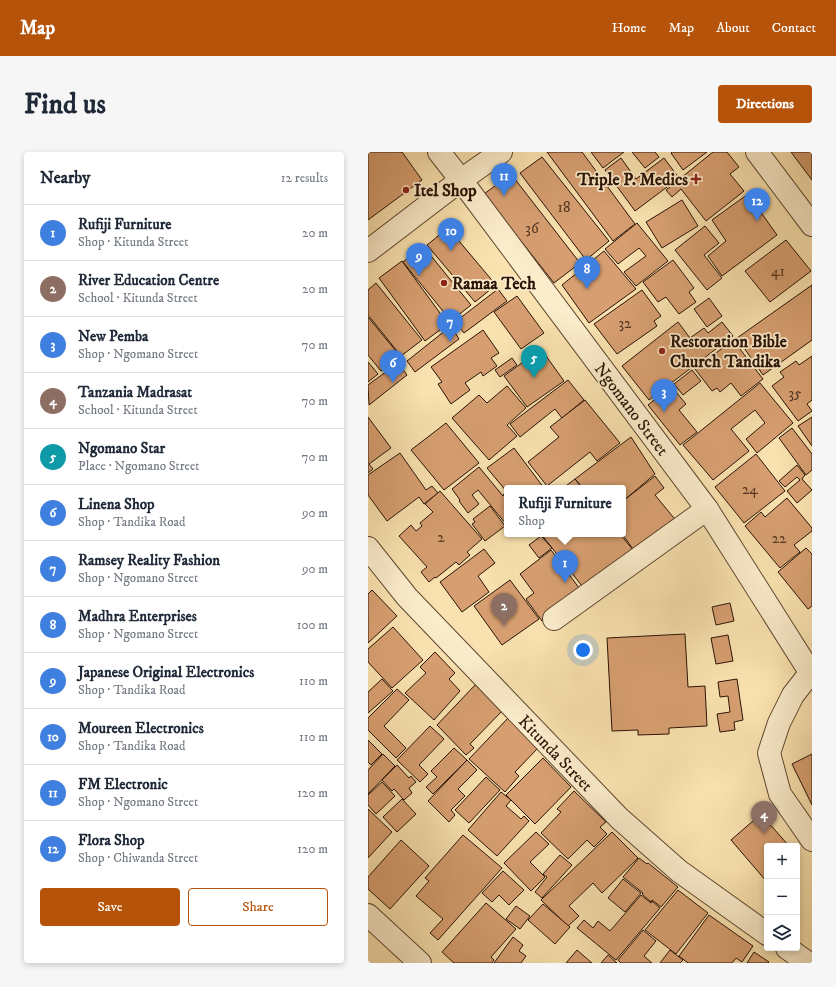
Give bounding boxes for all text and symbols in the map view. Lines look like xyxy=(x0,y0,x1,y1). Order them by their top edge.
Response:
text: Map xyxy=(20,17,55,40)
text: Home xyxy=(612,19,646,37)
text: Map xyxy=(668,19,694,37)
text: About xyxy=(716,19,750,37)
text: Contact xyxy=(772,19,816,37)
button: Directions xyxy=(718,85,812,123)
text: Find us xyxy=(24,87,106,122)
pin: 11 xyxy=(491,163,517,196)
text: Nearby xyxy=(40,167,90,189)
place label: Triple P. Medics xyxy=(576,169,688,191)
text: 12 results xyxy=(281,170,328,186)
marker: Triple P. Medics xyxy=(691,174,701,184)
place label: Itel Shop xyxy=(414,180,477,202)
marker: Itel Shop xyxy=(401,185,411,195)
pin: 12 xyxy=(744,188,770,221)
house number: 18 xyxy=(557,198,571,217)
text: Rufiji Furniture xyxy=(78,215,171,234)
pin: 10 xyxy=(438,218,464,251)
house number: 36 xyxy=(525,219,540,238)
text: 1 xyxy=(51,225,55,241)
text: 20 m xyxy=(302,225,328,241)
text: Shop · Kitunda Street xyxy=(78,234,188,250)
pin: 9 xyxy=(406,243,432,276)
pin: 8 xyxy=(574,256,600,289)
house number: 41 xyxy=(771,262,785,281)
text: River Education Centre xyxy=(78,271,219,290)
place label: Ramaa Tech xyxy=(452,273,536,295)
marker: Ramaa Tech xyxy=(439,278,449,288)
text: 2 xyxy=(50,281,56,297)
text: 20 m xyxy=(302,281,328,297)
text: School · Kitunda Street xyxy=(78,290,198,306)
pin: 7 xyxy=(437,309,463,342)
house number: 32 xyxy=(619,314,632,333)
text: New Pemba xyxy=(78,327,148,346)
place label: Restoration Bible Church Tandika xyxy=(670,331,787,373)
text: 3 xyxy=(51,337,55,353)
text: 70 m xyxy=(302,337,328,353)
pin: 5 xyxy=(521,345,547,378)
text: Shop · Ngomano Street xyxy=(78,346,198,362)
marker: Restoration Bible Church Tandika xyxy=(657,346,667,356)
pin: 6 xyxy=(380,350,406,383)
street label: Ngomano Street xyxy=(589,359,674,461)
pin: 3 xyxy=(651,379,677,412)
text: Tanzania Madrasat xyxy=(78,383,192,402)
house number: 35 xyxy=(788,384,802,403)
text: 4 xyxy=(49,393,57,409)
text: 70 m xyxy=(302,393,328,409)
text: School · Kitunda Street xyxy=(78,402,198,418)
text: Ngomano Star xyxy=(78,439,165,458)
text: 5 xyxy=(50,449,56,465)
text: 70 m xyxy=(302,449,328,465)
text: Place · Ngomano Street xyxy=(78,458,200,474)
house number: 24 xyxy=(742,480,758,499)
popup xyxy=(504,485,626,537)
text: Rufiji Furniture xyxy=(518,494,612,513)
text: Linena Shop xyxy=(78,495,155,514)
text: 6 xyxy=(50,505,56,521)
text: 90 m xyxy=(302,505,328,521)
text: Shop xyxy=(518,513,545,529)
text: Shop · Tandika Road xyxy=(78,514,186,530)
house number: 2 xyxy=(437,528,445,547)
house number: 22 xyxy=(772,529,787,548)
pin: 1 xyxy=(552,550,578,583)
text: Ramsey Reality Fashion xyxy=(78,551,220,570)
text: 7 xyxy=(50,561,56,577)
text: 90 m xyxy=(302,561,328,577)
text: Shop · Ngomano Street xyxy=(78,570,198,586)
pin: 2 xyxy=(491,593,517,626)
text: Madhra Enterprises xyxy=(78,607,197,626)
text: 8 xyxy=(50,617,56,633)
text: 100 m xyxy=(297,617,328,633)
text: Shop · Ngomano Street xyxy=(78,626,198,642)
your location xyxy=(573,640,593,660)
text: Japanese Original Electronics xyxy=(78,663,254,682)
text: 9 xyxy=(50,673,56,689)
text: 110 m xyxy=(299,673,328,689)
text: Shop · Tandika Road xyxy=(78,682,186,698)
street label: Kitunda Street xyxy=(513,711,598,797)
text: Moureen Electronics xyxy=(78,719,204,738)
text: 10 xyxy=(47,729,59,745)
text: 110 m xyxy=(299,729,328,745)
text: Shop · Tandika Road xyxy=(78,738,186,754)
text: FM Electronic xyxy=(78,775,168,794)
text: 11 xyxy=(48,785,58,801)
text: 120 m xyxy=(297,785,328,801)
text: Shop · Ngomano Street xyxy=(78,794,198,810)
pin: 4 xyxy=(751,801,777,834)
text: Flora Shop xyxy=(78,831,145,850)
text: 12 xyxy=(47,841,59,857)
text: 120 m xyxy=(297,841,328,857)
map controls xyxy=(764,843,800,951)
button: + xyxy=(764,843,800,879)
text: Shop · Chiwanda Street xyxy=(78,850,198,866)
button: − xyxy=(764,879,800,915)
button: Save xyxy=(40,888,180,926)
button: Share xyxy=(188,888,328,926)
button: layers xyxy=(764,915,800,951)

